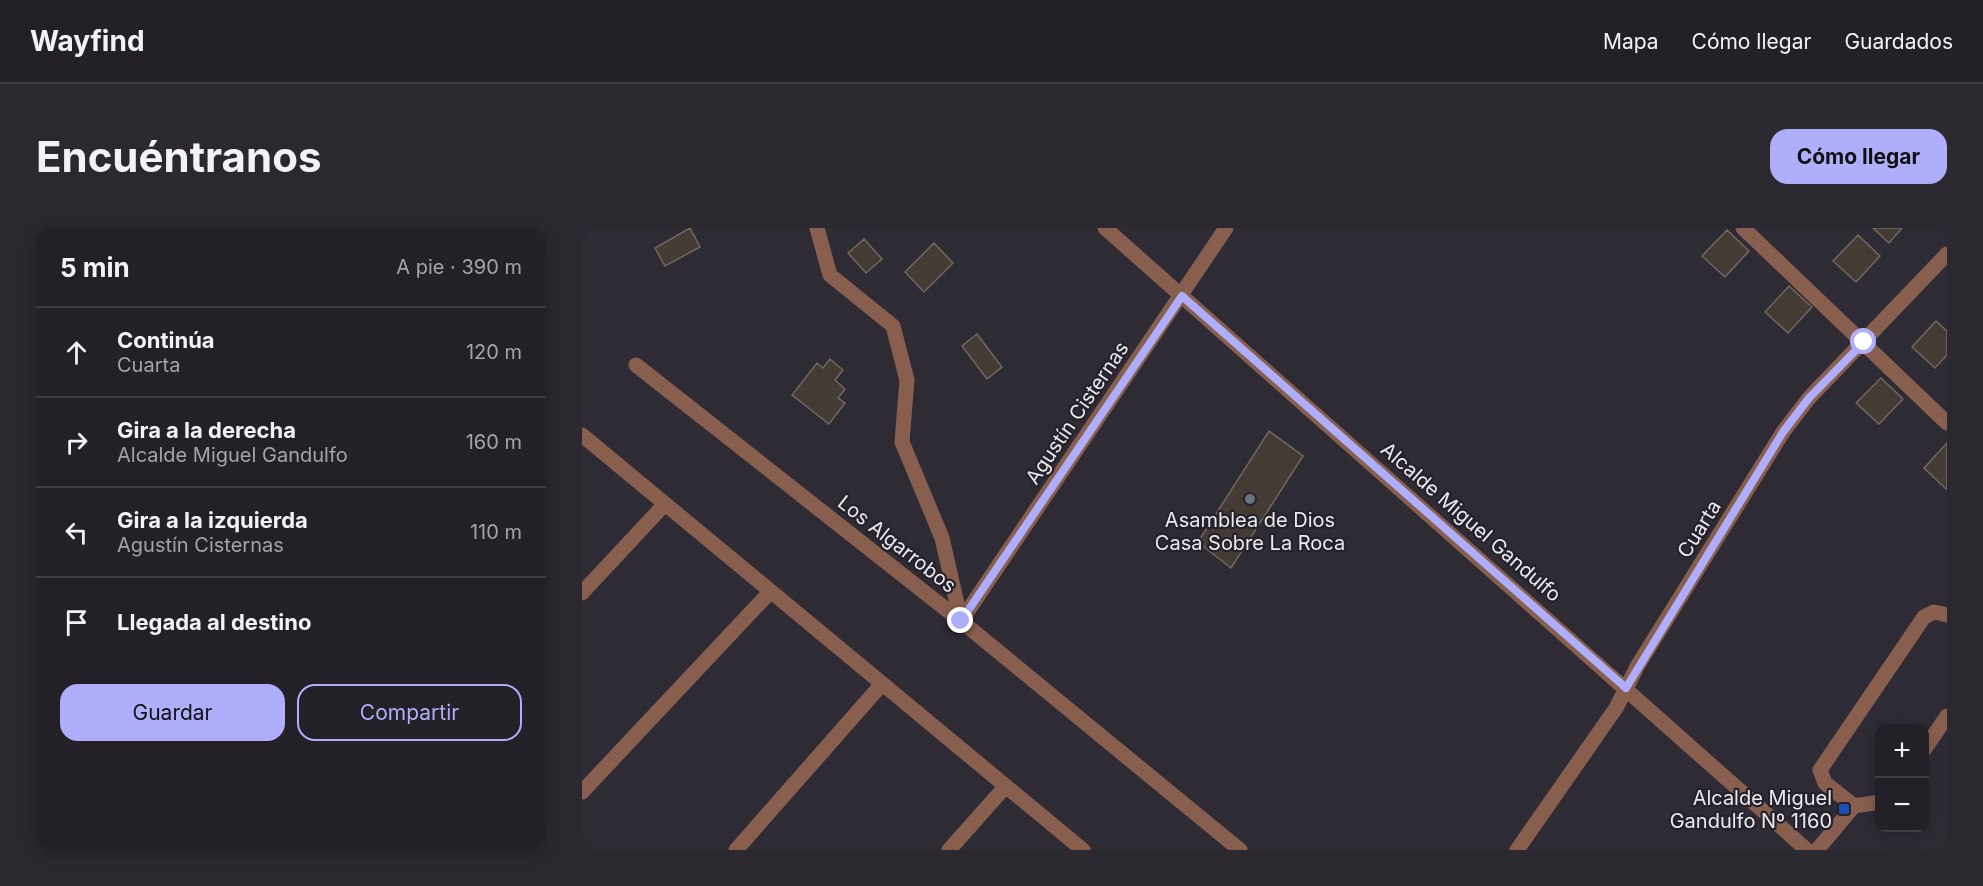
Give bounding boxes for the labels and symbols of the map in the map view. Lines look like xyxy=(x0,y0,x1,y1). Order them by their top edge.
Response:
route start xyxy=(1850,328,1876,354)
street label: Agustín Cisternas xyxy=(1020,337,1134,489)
street label: Alcalde Miguel Gandulfo xyxy=(1376,437,1566,607)
street label: Los Algarrobos xyxy=(833,490,961,598)
marker: Asamblea de Dios Casa Sobre La Roca xyxy=(1243,492,1257,506)
street label: Cuarta xyxy=(1672,496,1726,562)
place label: Asamblea de Dios Casa Sobre La Roca xyxy=(1155,508,1345,555)
route end xyxy=(947,607,973,633)
place label: Alcalde Miguel Gandulfo Nº 1160 xyxy=(1670,786,1832,833)
marker: Alcalde Miguel Gandulfo Nº 1160 xyxy=(1837,802,1851,816)

